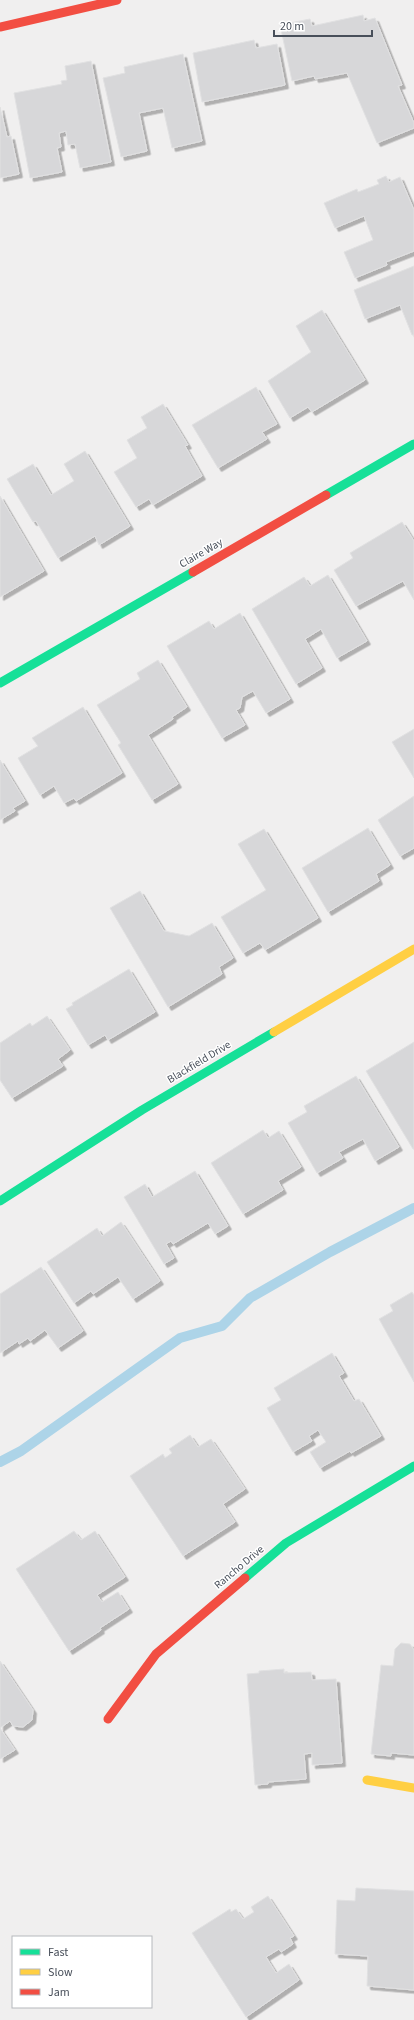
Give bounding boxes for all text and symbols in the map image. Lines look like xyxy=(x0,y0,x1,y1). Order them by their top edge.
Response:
scale bar xyxy=(274,12,372,38)
text: 20 m xyxy=(280,18,304,35)
street label: Claire Way xyxy=(177,535,225,571)
street label: Blackfield Drive xyxy=(164,1037,234,1087)
street label: Rancho Drive xyxy=(211,1541,268,1592)
legend xyxy=(12,1936,152,2008)
text: Fast xyxy=(48,1944,68,1961)
text: Slow xyxy=(48,1964,73,1981)
text: Jam xyxy=(48,1984,70,2001)

